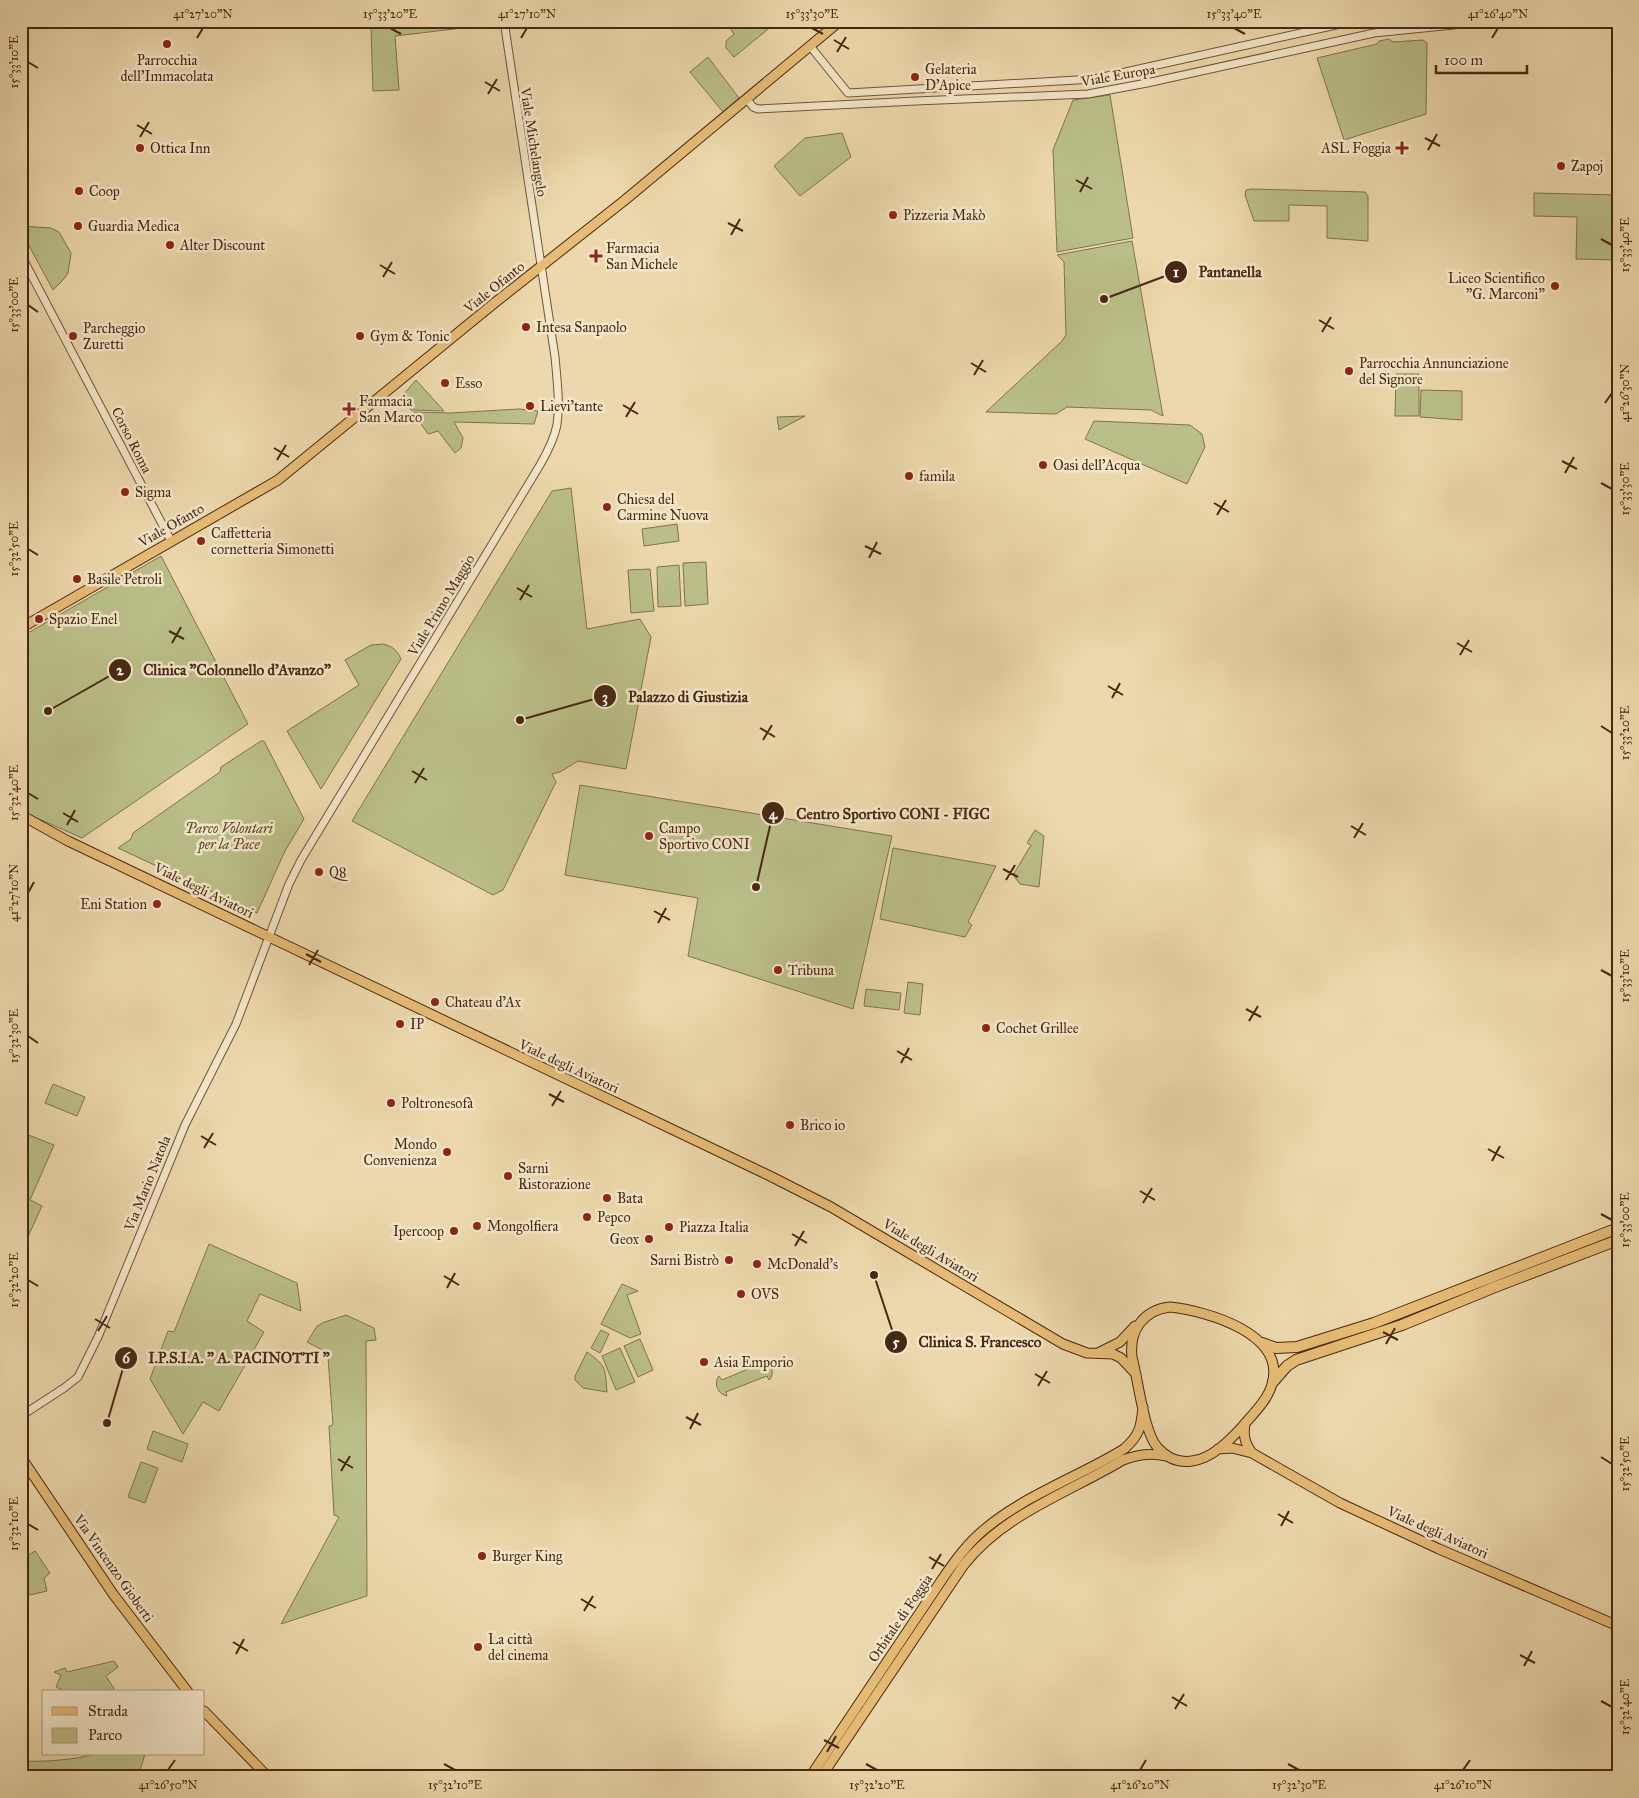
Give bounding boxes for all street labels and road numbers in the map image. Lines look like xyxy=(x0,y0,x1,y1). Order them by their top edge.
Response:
street label: Viale Europa xyxy=(1079,61,1156,91)
street label: Viale Michelangelo xyxy=(516,85,551,198)
street label: Viale Ofanto xyxy=(460,258,528,318)
street label: Corso Roma xyxy=(108,404,155,476)
street label: Viale Ofanto xyxy=(135,500,207,552)
street label: Viale Primo Maggio xyxy=(404,551,478,660)
street label: Viale degli Aviatori xyxy=(150,859,256,922)
street label: Viale degli Aviatori xyxy=(515,1035,622,1097)
street label: Via Mario Natola xyxy=(120,1133,174,1234)
street label: Viale degli Aviatori xyxy=(879,1215,982,1286)
street label: Viale degli Aviatori xyxy=(1384,1502,1491,1562)
street label: Via Vincenzo Gioberti xyxy=(69,1510,157,1625)
street label: Orbitale di Foggia xyxy=(865,1571,936,1666)

